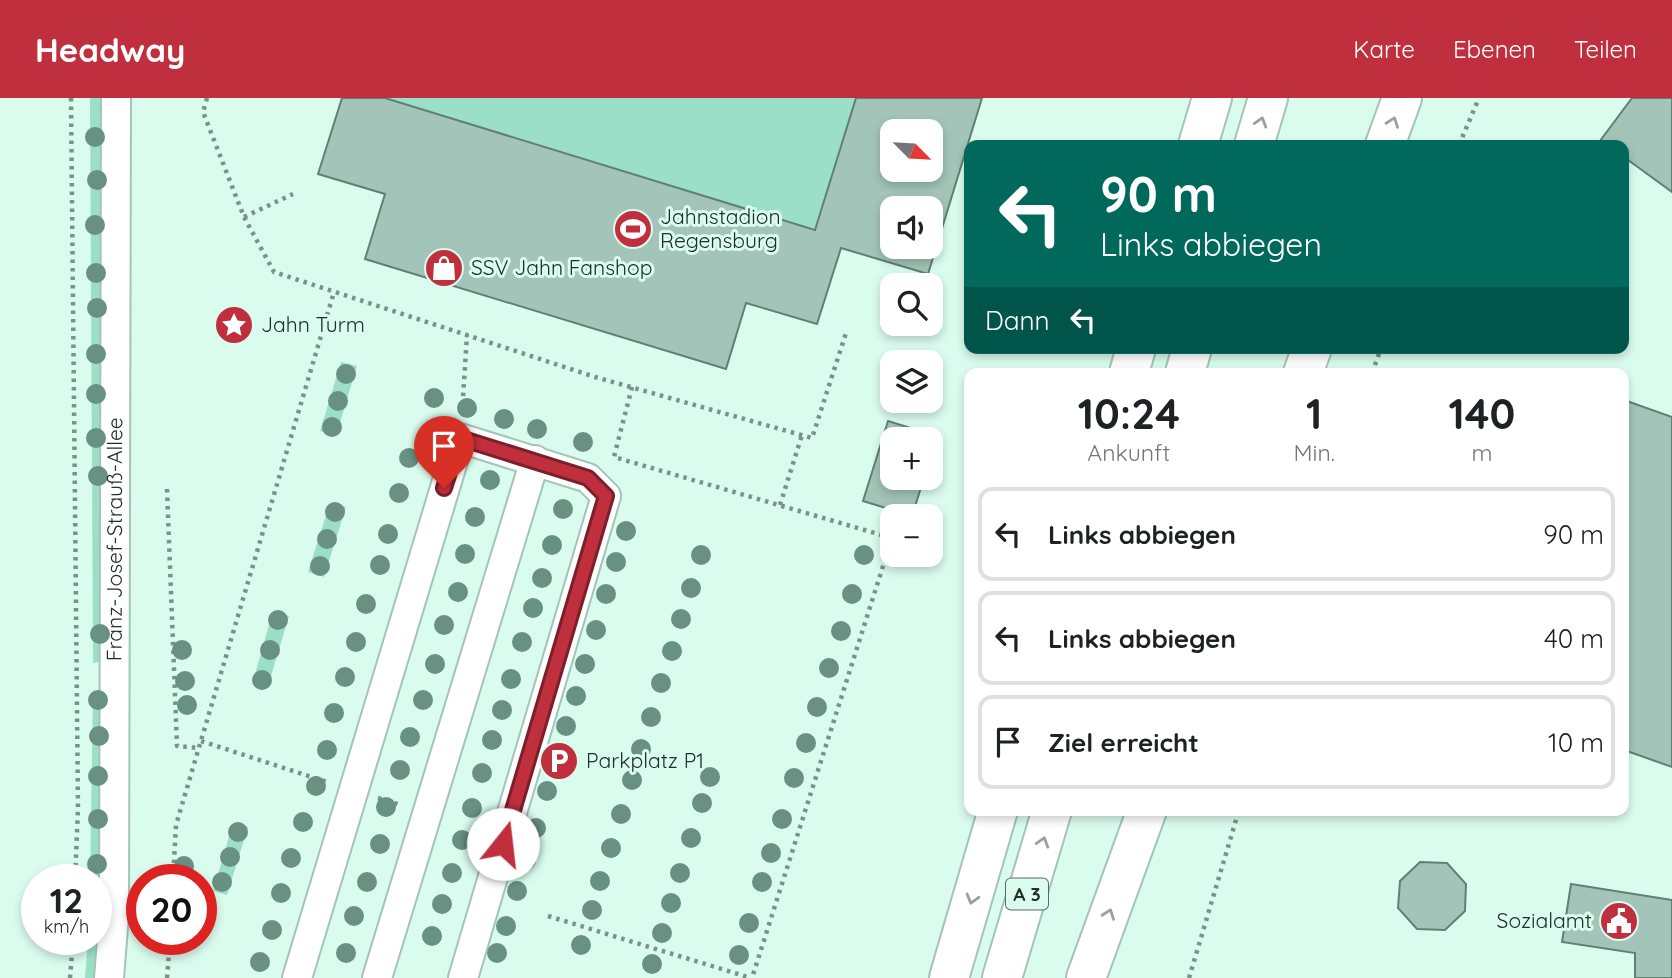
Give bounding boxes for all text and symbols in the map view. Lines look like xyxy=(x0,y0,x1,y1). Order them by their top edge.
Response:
text: Headway xyxy=(35,29,185,70)
text: Karte xyxy=(1353,34,1415,64)
text: Ebenen xyxy=(1453,34,1536,64)
text: Teilen xyxy=(1574,34,1637,64)
one-way arrow xyxy=(1252,116,1267,128)
one-way arrow xyxy=(1385,116,1399,128)
north arrow xyxy=(880,119,943,182)
map controls xyxy=(880,119,943,567)
text: 90 m xyxy=(1100,163,1217,224)
icon: left xyxy=(985,168,1076,259)
button: sound xyxy=(880,196,943,259)
place label: Jahnstadion Regensburg xyxy=(660,203,781,253)
sports icon: Jahnstadion Regensburg xyxy=(612,208,654,250)
text: Links abbiegen xyxy=(1100,224,1322,264)
shop icon: SSV Jahn Fanshop xyxy=(423,247,465,289)
place label: SSV Jahn Fanshop xyxy=(471,254,652,280)
button: search xyxy=(880,273,943,336)
icon: left xyxy=(1064,301,1102,339)
place icon: Jahn Turm xyxy=(213,304,255,346)
text: Dann xyxy=(985,304,1050,337)
place label: Jahn Turm xyxy=(261,311,365,337)
button: layers xyxy=(880,350,943,413)
text: 10:24 xyxy=(1078,387,1180,440)
text: 1 xyxy=(1306,387,1322,440)
text: 140 xyxy=(1449,387,1515,440)
pin xyxy=(414,416,474,488)
street label: Franz-Josef-Strauß-Allee xyxy=(101,417,127,661)
icon: arrive xyxy=(425,427,463,465)
button: + xyxy=(880,427,943,490)
text: Ankunft xyxy=(1087,438,1170,467)
text: Min. xyxy=(1293,438,1335,467)
text: m xyxy=(1471,438,1492,467)
button: − xyxy=(880,504,943,567)
icon: left xyxy=(989,515,1027,553)
text: Links abbiegen xyxy=(1048,518,1236,551)
text: 90 m xyxy=(1543,518,1604,551)
icon: left xyxy=(989,619,1027,657)
text: Links abbiegen xyxy=(1048,622,1236,655)
text: 40 m xyxy=(1544,622,1604,655)
icon: arrive xyxy=(989,723,1027,761)
text: Ziel erreicht xyxy=(1048,726,1199,759)
text: 10 m xyxy=(1548,726,1604,759)
parking icon: Parkplatz P1 xyxy=(538,740,580,782)
place label: Parkplatz P1 xyxy=(586,747,704,773)
position arrow xyxy=(466,807,540,881)
one-way arrow xyxy=(1034,837,1049,849)
speed limit sign: 20 xyxy=(126,864,217,955)
text: 12 xyxy=(50,878,83,922)
road number: A 3 xyxy=(1006,878,1048,909)
one-way arrow xyxy=(966,893,980,905)
public building icon: Sozialamt xyxy=(1598,900,1640,942)
place label: Sozialamt xyxy=(1497,907,1592,933)
one-way arrow xyxy=(1101,908,1115,920)
text: km/h xyxy=(44,915,89,938)

